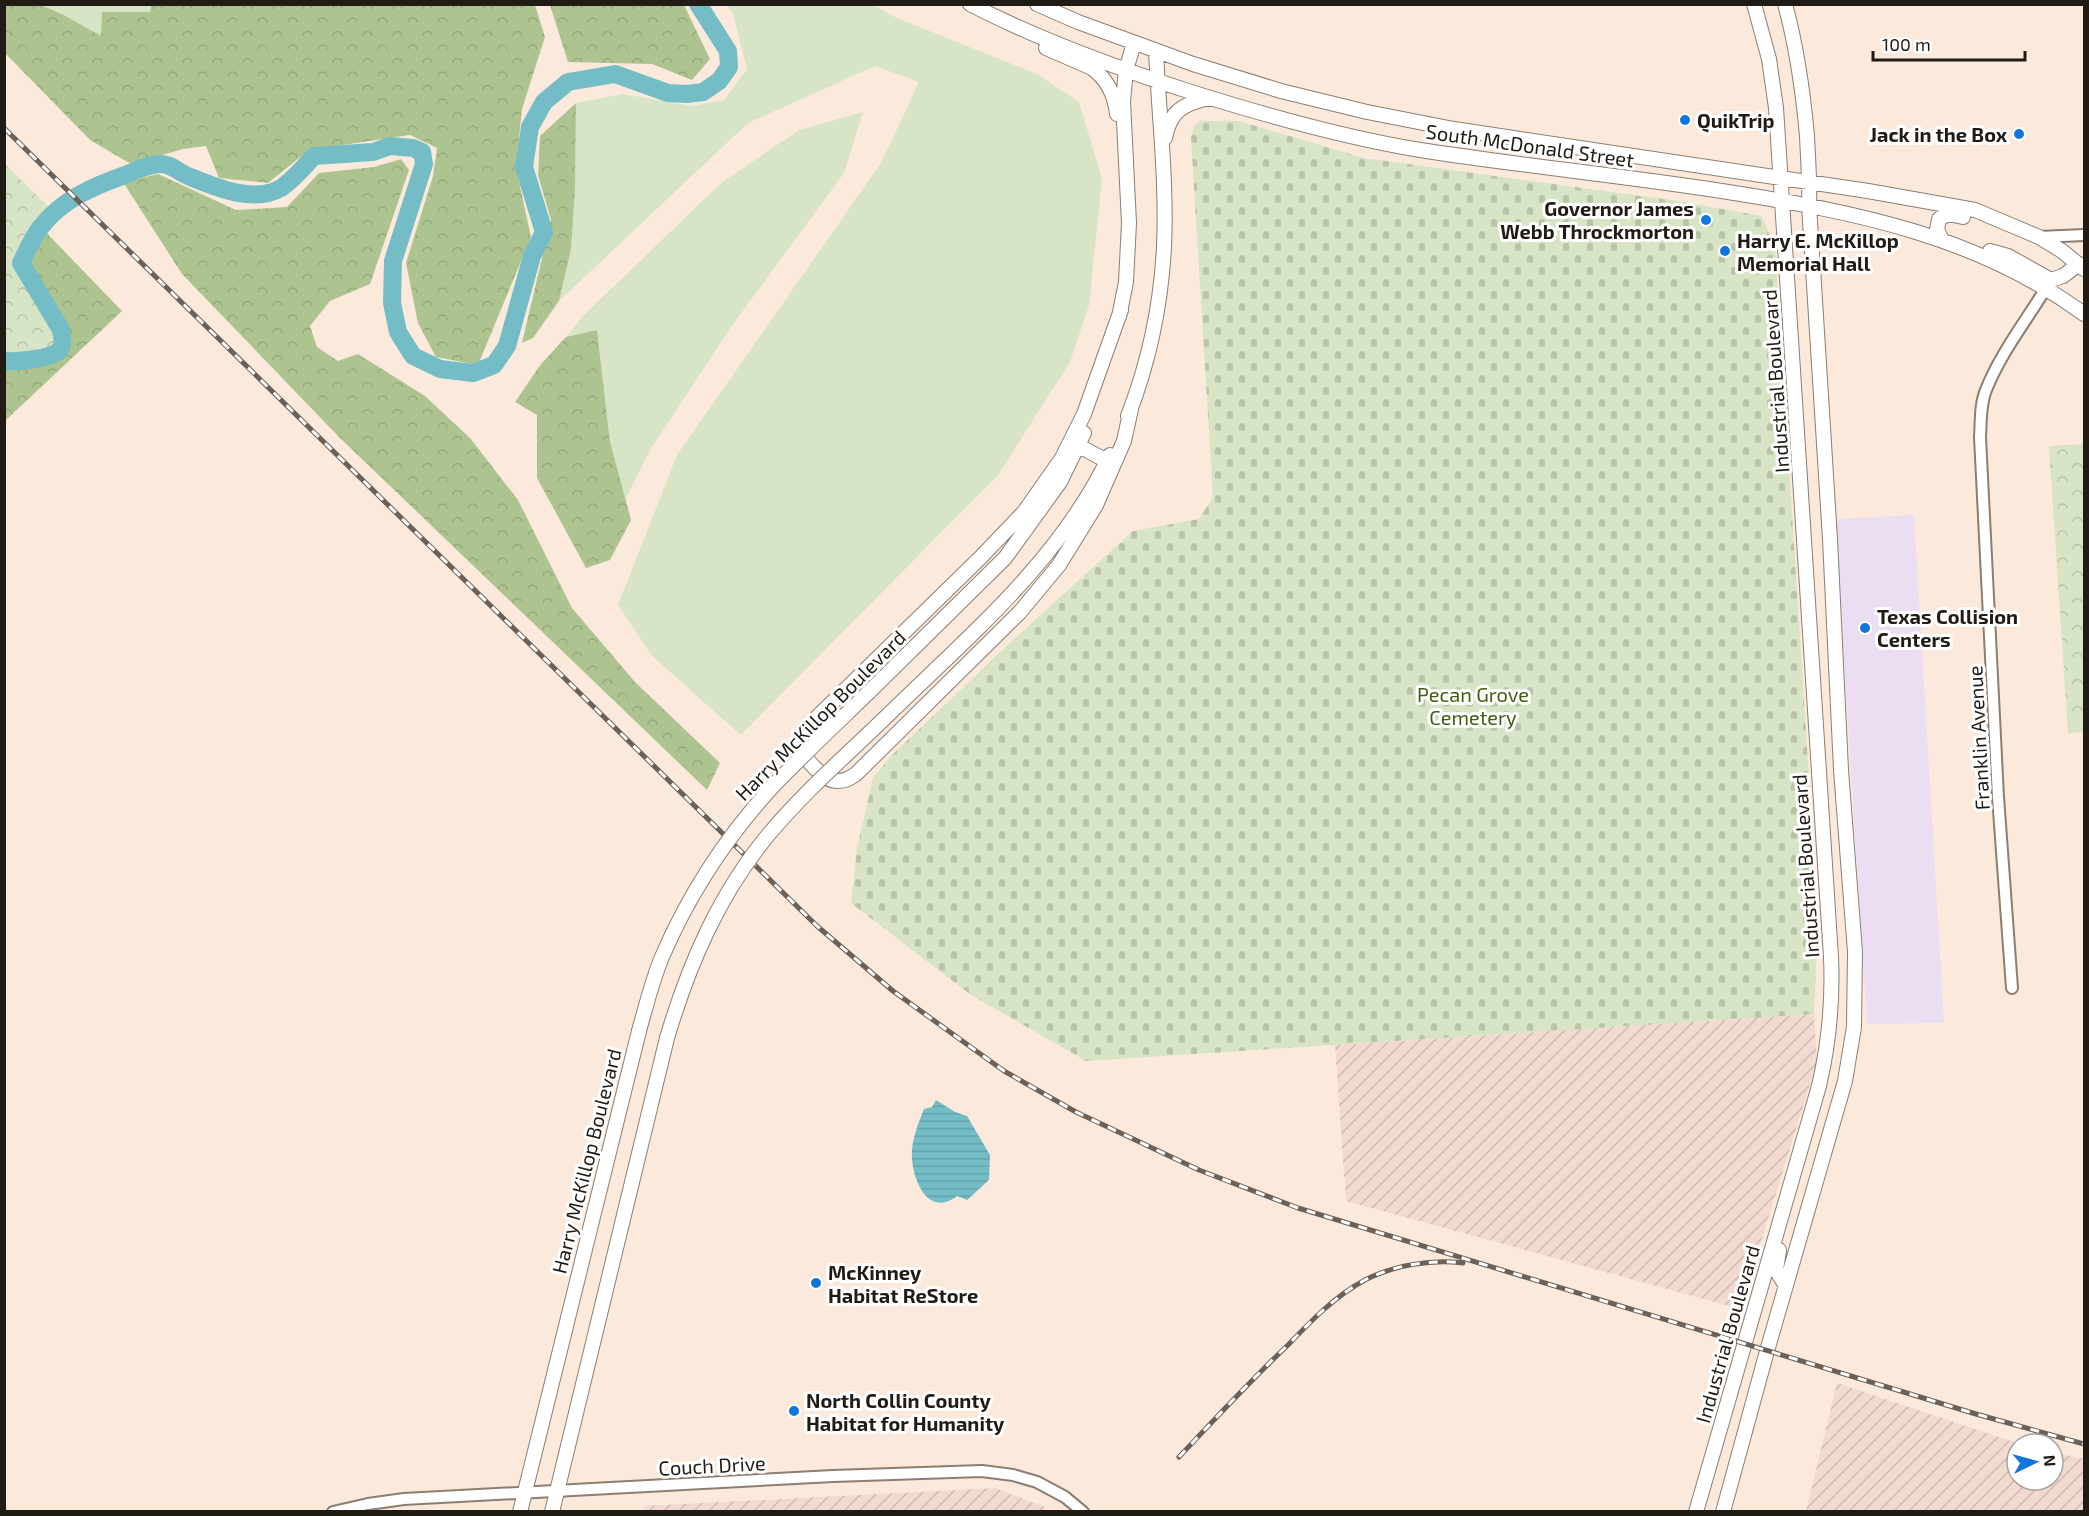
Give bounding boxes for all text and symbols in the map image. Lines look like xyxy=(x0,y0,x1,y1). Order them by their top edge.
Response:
scale bar xyxy=(1873,24,2024,62)
text: 100 m xyxy=(1882,33,1931,55)
place label: QuikTrip xyxy=(1697,108,1775,133)
marker: QuikTrip xyxy=(1678,113,1692,127)
street label: South McDonald Street xyxy=(1425,119,1636,172)
place label: Jack in the Box xyxy=(1870,122,2008,146)
marker: Jack in the Box xyxy=(2012,127,2026,141)
place label: Governor James Webb Throckmorton xyxy=(1500,196,1694,243)
marker: Governor James Webb Throckmorton xyxy=(1699,213,1713,227)
place label: Harry E. McKillop Memorial Hall xyxy=(1737,228,1899,275)
marker: Harry E. McKillop Memorial Hall xyxy=(1718,244,1732,258)
street label: Industrial Boulevard xyxy=(1757,288,1793,474)
place label: Texas Collision Centers xyxy=(1877,604,2018,651)
marker: Texas Collision Centers xyxy=(1858,621,1872,635)
street label: Harry McKillop Boulevard xyxy=(730,625,910,805)
street label: Franklin Avenue xyxy=(1962,665,1994,811)
park label: Pecan Grove Cemetery xyxy=(1417,682,1529,729)
street label: Industrial Boulevard xyxy=(1787,773,1823,959)
street label: Harry McKillop Boulevard xyxy=(546,1046,626,1276)
street label: Industrial Boulevard xyxy=(1690,1242,1764,1426)
place label: McKinney Habitat ReStore xyxy=(828,1260,978,1307)
marker: McKinney Habitat ReStore xyxy=(809,1276,823,1290)
place label: North Collin County Habitat for Humanity xyxy=(806,1388,1005,1436)
marker: North Collin County Habitat for Humanity xyxy=(787,1404,801,1418)
north arrow xyxy=(2005,1432,2065,1492)
street label: Couch Drive xyxy=(658,1450,766,1480)
text: N xyxy=(2040,1454,2060,1467)

